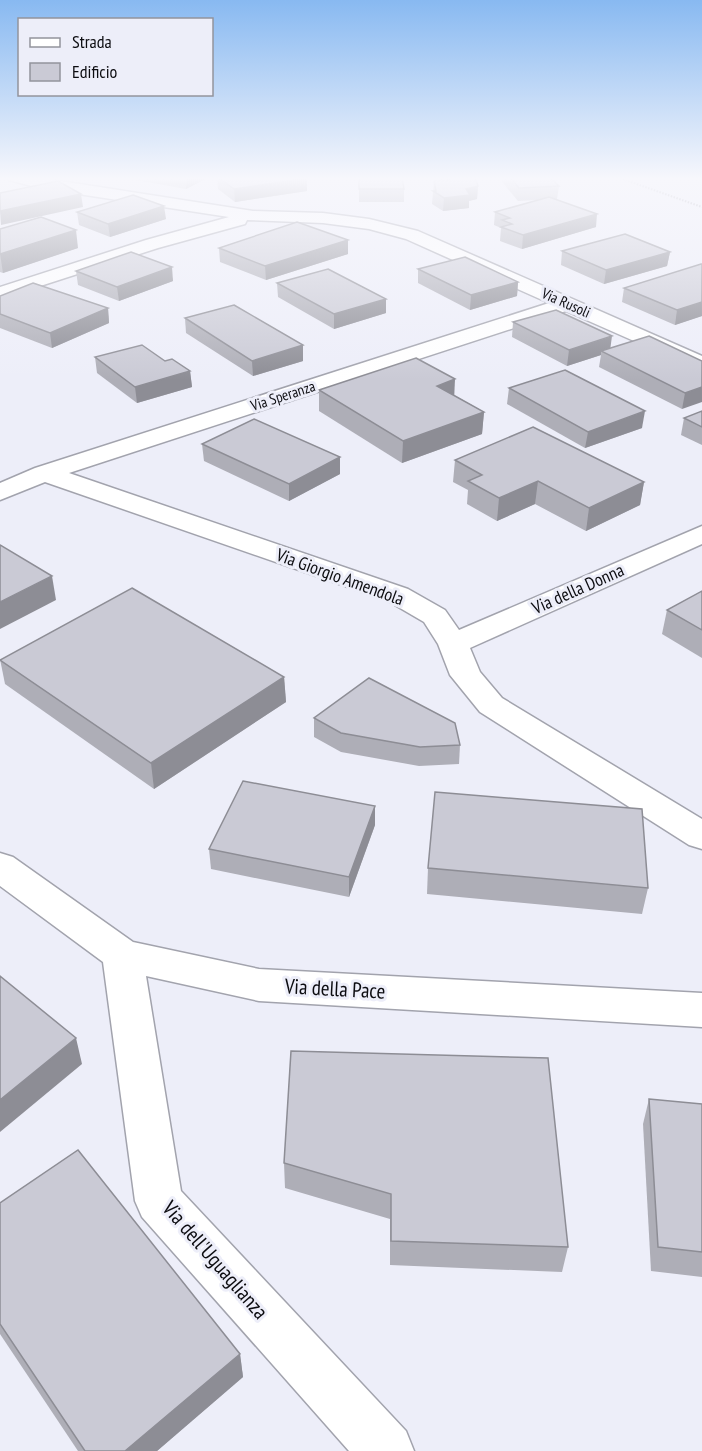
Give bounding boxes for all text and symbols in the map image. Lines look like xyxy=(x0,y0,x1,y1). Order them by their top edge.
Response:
legend xyxy=(18,18,213,96)
text: Strada xyxy=(72,30,112,53)
text: Edificio xyxy=(72,60,118,83)
street label: Via Rusoli xyxy=(538,283,594,322)
street label: Via Speranza xyxy=(247,376,317,415)
street label: Via Giorgio Amendola xyxy=(272,542,407,610)
street label: Via della Donna xyxy=(527,558,627,619)
street label: Via della Pace xyxy=(283,972,386,1005)
street label: Via dell'Uguaglianza xyxy=(156,1194,274,1324)

